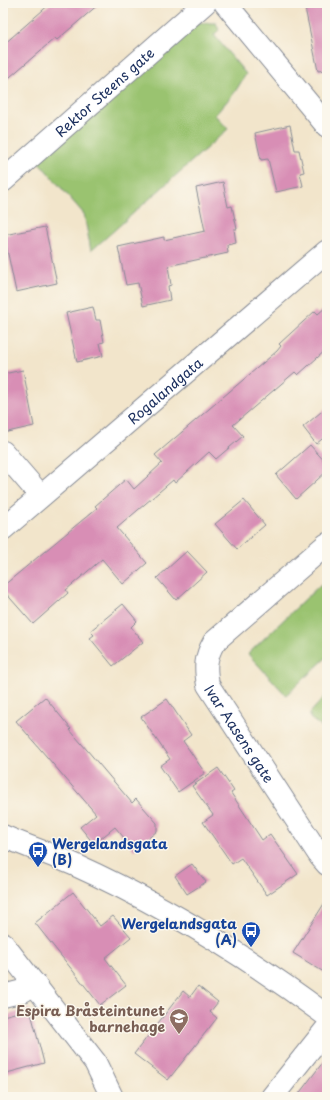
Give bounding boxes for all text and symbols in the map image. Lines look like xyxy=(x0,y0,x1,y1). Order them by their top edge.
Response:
street label: Rektor Steens gate xyxy=(50,42,159,141)
street label: Rogalandgata xyxy=(122,352,207,429)
street label: Ivar Aasens gate xyxy=(200,680,280,787)
place label: Wergelandsgata (B) xyxy=(52,833,168,870)
bus stop icon: Wergelandsgata (B) xyxy=(27,840,49,868)
place label: Wergelandsgata (A) xyxy=(121,913,237,950)
bus stop icon: Wergelandsgata (A) xyxy=(240,920,262,948)
place label: Espira Bråsteintunet barnehage xyxy=(16,1000,165,1037)
school or university icon: Espira Bråsteintunet barnehage xyxy=(168,1007,190,1035)

